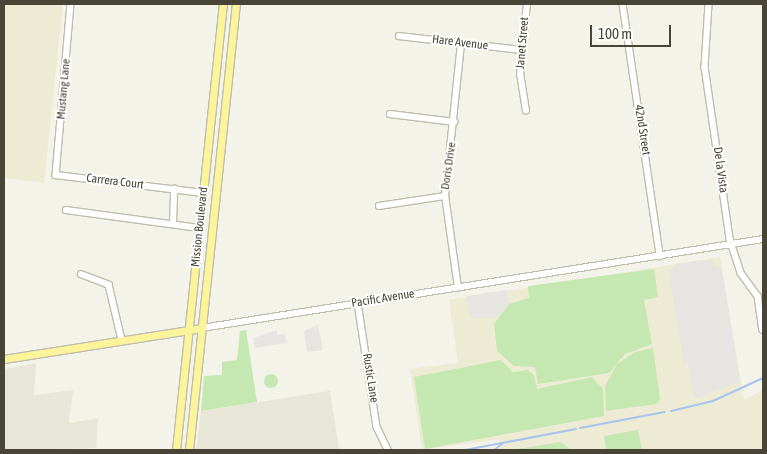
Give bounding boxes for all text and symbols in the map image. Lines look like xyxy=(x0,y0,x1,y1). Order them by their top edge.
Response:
scale bar xyxy=(592,15,673,47)
street label: Janet Street xyxy=(514,16,532,70)
text: 100 m xyxy=(598,25,632,42)
street label: Hare Avenue xyxy=(431,32,489,54)
street label: Mustang Lane xyxy=(54,58,74,120)
street label: 42nd Street xyxy=(631,104,653,156)
street label: Doris Drive xyxy=(439,141,459,191)
street label: De la Vista xyxy=(710,146,730,194)
street label: Carrera Court xyxy=(85,171,145,193)
street label: Mission Boulevard xyxy=(189,186,211,268)
street label: Pacific Avenue xyxy=(350,287,416,311)
street label: Rustic Lane xyxy=(359,352,381,404)

